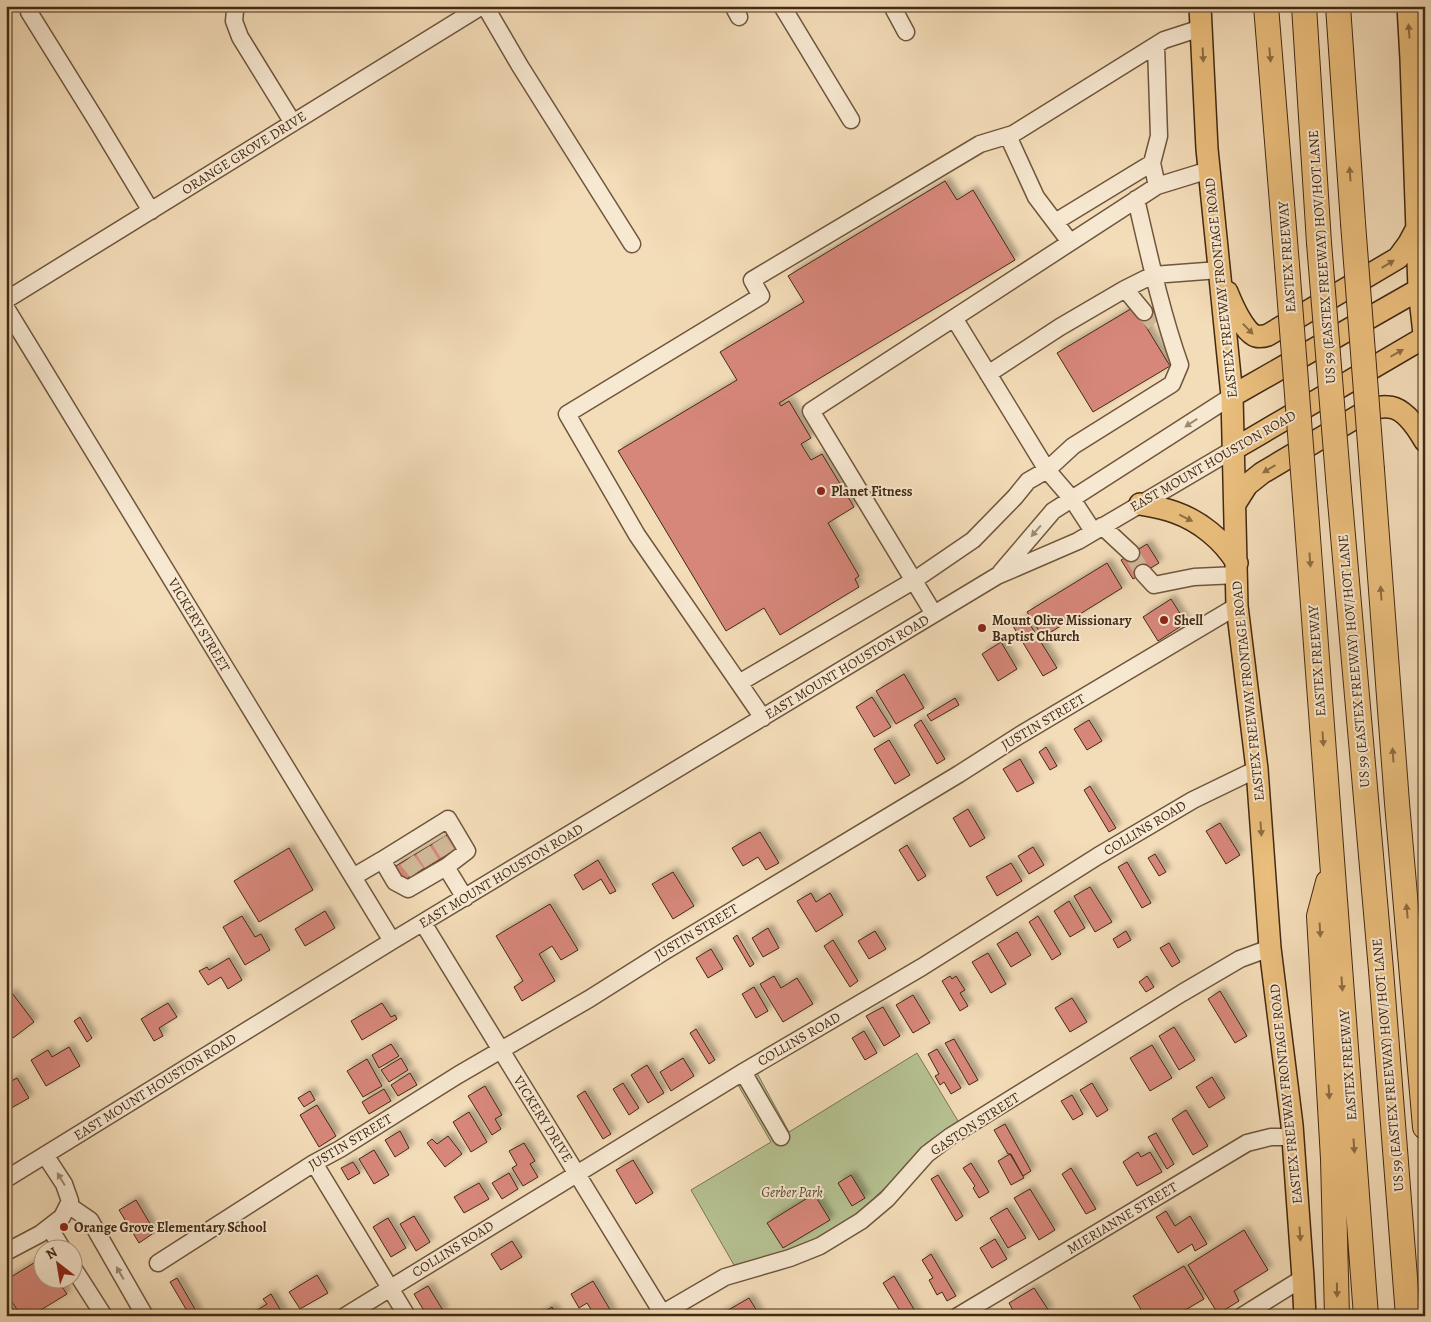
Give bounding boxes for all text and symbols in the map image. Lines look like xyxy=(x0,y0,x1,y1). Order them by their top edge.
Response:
one-way arrow xyxy=(1405,22,1413,38)
one-way arrow xyxy=(1199,47,1207,63)
one-way arrow xyxy=(1267,47,1275,63)
street label: ORANGE GROVE DRIVE xyxy=(178,107,310,199)
street label: US 59 (EASTEX FREEWAY) HOV/HOT LANE xyxy=(1304,129,1340,385)
one-way arrow xyxy=(1345,166,1353,182)
street label: EASTEX FREEWAY FRONTAGE ROAD xyxy=(1200,177,1242,399)
street label: EASTEX FREEWAY xyxy=(1274,200,1300,313)
one-way arrow xyxy=(1382,259,1395,268)
one-way arrow xyxy=(1243,323,1254,335)
one-way arrow xyxy=(1390,349,1403,358)
street label: EAST MOUNT HOUSTON ROAD xyxy=(1127,406,1300,516)
one-way arrow xyxy=(1184,418,1197,427)
one-way arrow xyxy=(1262,465,1275,474)
place label: Planet Fitness xyxy=(831,482,913,501)
marker: Planet Fitness xyxy=(815,485,827,497)
one-way arrow xyxy=(1179,514,1193,522)
one-way arrow xyxy=(1031,524,1042,537)
street label: US 59 (EASTEX FREEWAY) HOV/HOT LANE xyxy=(1333,533,1375,789)
one-way arrow xyxy=(1306,552,1314,568)
street label: VICKERY STREET xyxy=(163,574,235,676)
street label: EASTEX FREEWAY FRONTAGE ROAD xyxy=(1227,580,1269,802)
one-way arrow xyxy=(1377,585,1385,601)
street label: EASTEX FREEWAY xyxy=(1304,604,1330,717)
street label: EAST MOUNT HOUSTON ROAD xyxy=(761,610,933,724)
place label: Mount Olive Missionary Baptist Church xyxy=(992,611,1132,646)
place label: Shell xyxy=(1174,611,1203,630)
marker: Shell xyxy=(1158,614,1170,626)
marker: Mount Olive Missionary Baptist Church xyxy=(976,622,988,634)
street label: JUSTIN STREET xyxy=(997,689,1089,755)
one-way arrow xyxy=(1319,731,1327,747)
one-way arrow xyxy=(1389,747,1397,763)
street label: COLLINS ROAD xyxy=(1100,796,1190,860)
street label: EAST MOUNT HOUSTON ROAD xyxy=(415,819,587,933)
one-way arrow xyxy=(1258,821,1266,837)
street label: JUSTIN STREET xyxy=(650,899,742,965)
one-way arrow xyxy=(1403,902,1411,918)
one-way arrow xyxy=(1316,922,1324,938)
street label: US 59 (EASTEX FREEWAY) HOV/HOT LANE xyxy=(1367,937,1409,1193)
one-way arrow xyxy=(1338,976,1346,992)
street label: EASTEX FREEWAY FRONTAGE ROAD xyxy=(1265,983,1307,1205)
street label: COLLINS ROAD xyxy=(754,1007,844,1071)
street label: EASTEX FREEWAY xyxy=(1335,1008,1361,1121)
street label: EAST MOUNT HOUSTON ROAD xyxy=(70,1029,240,1145)
street label: VICKERY DRIVE xyxy=(508,1071,577,1166)
one-way arrow xyxy=(1326,1084,1334,1100)
street label: GASTON STREET xyxy=(927,1088,1024,1160)
street label: JUSTIN STREET xyxy=(304,1109,396,1175)
one-way arrow xyxy=(1350,1138,1358,1154)
one-way arrow xyxy=(56,1173,65,1186)
street label: MIERIANNE STREET xyxy=(1063,1177,1181,1259)
park label: Gerber Park xyxy=(761,1183,823,1202)
street label: COLLINS ROAD xyxy=(408,1216,498,1282)
place label: Orange Grove Elementary School xyxy=(74,1218,267,1237)
marker: Orange Grove Elementary School xyxy=(58,1221,70,1233)
one-way arrow xyxy=(1297,1227,1305,1243)
north arrow xyxy=(32,1240,82,1290)
text: N xyxy=(42,1243,61,1264)
one-way arrow xyxy=(116,1267,125,1280)
one-way arrow xyxy=(1333,1282,1341,1298)

